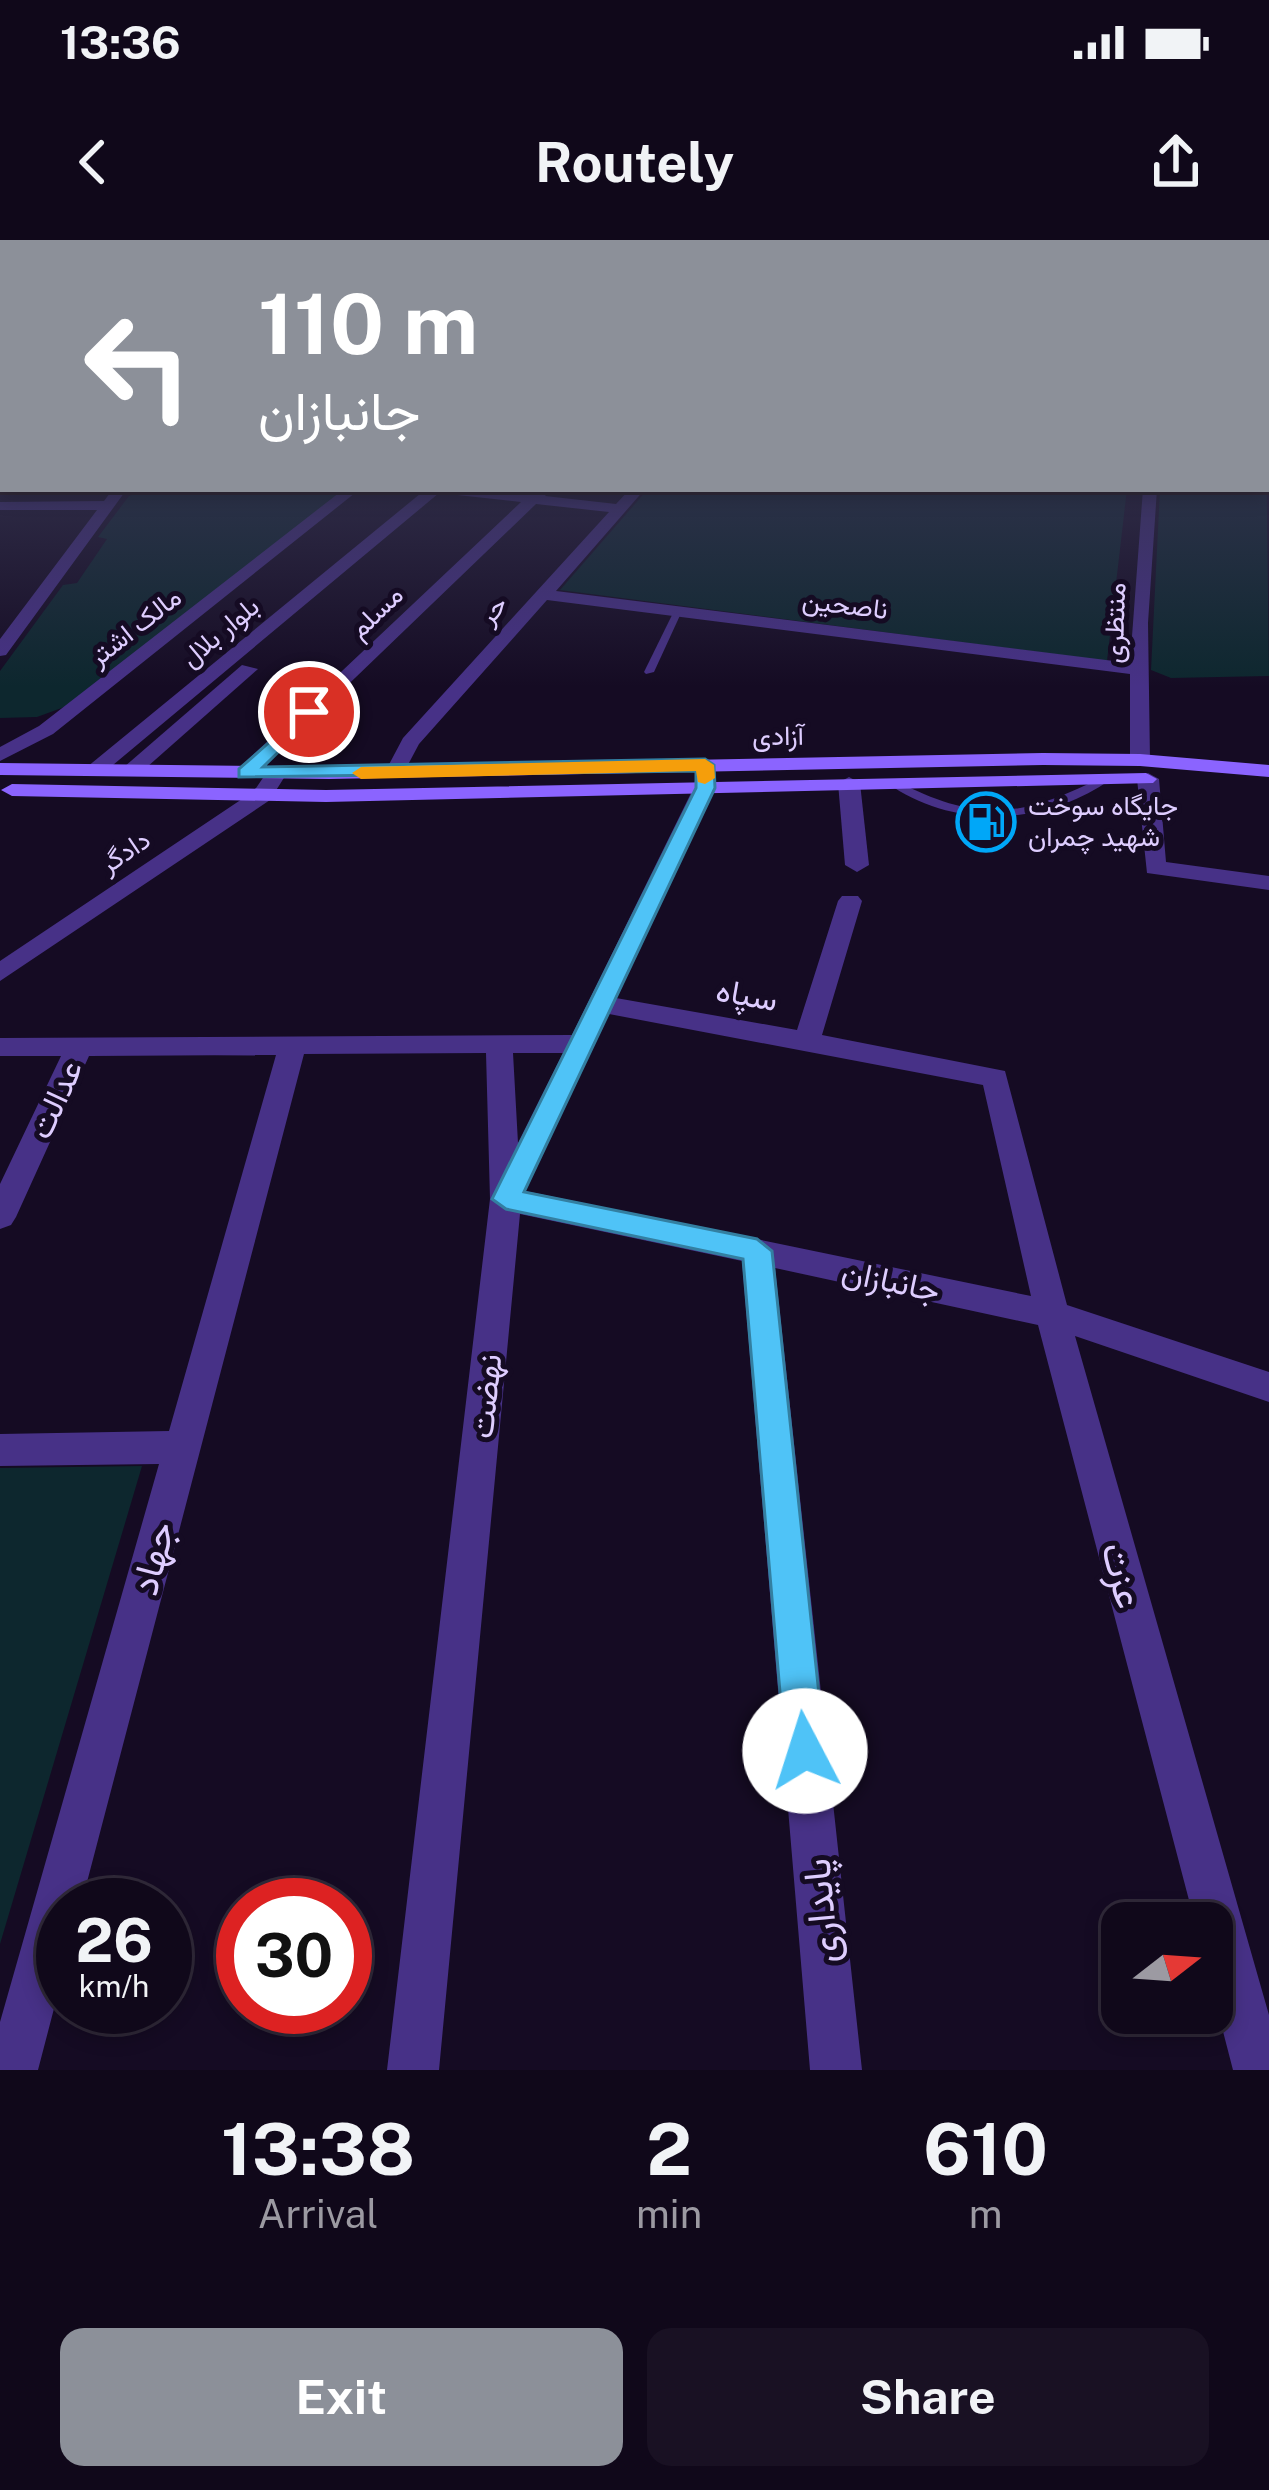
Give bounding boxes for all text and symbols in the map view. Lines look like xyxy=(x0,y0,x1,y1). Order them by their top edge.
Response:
text: 13:36 xyxy=(60,16,181,69)
icon: back xyxy=(60,129,126,195)
icon: share xyxy=(1143,129,1209,195)
text: Routely xyxy=(535,131,734,194)
text: 110 m xyxy=(258,274,478,373)
icon: left xyxy=(60,288,216,444)
text: جانبازان xyxy=(258,379,420,442)
street label: مسلم xyxy=(342,578,410,646)
street label: مالک اشتر xyxy=(81,580,188,675)
street label: منتظری xyxy=(1097,582,1133,664)
street label: ناصحین xyxy=(800,583,890,626)
street label: حر xyxy=(470,588,515,633)
street label: بلوار بلال xyxy=(174,589,266,675)
pin xyxy=(258,661,360,763)
icon: arrive xyxy=(276,679,342,745)
street label: آزادی xyxy=(752,719,807,753)
place label: جایگاه سوخت شهید چمران xyxy=(1028,789,1178,855)
fuel station icon: جایگاه سوخت شهید چمران xyxy=(955,791,1017,853)
street label: دادگر xyxy=(92,823,157,882)
street label: سپاه xyxy=(712,970,781,1022)
street label: عدالت xyxy=(20,1054,90,1144)
street label: جانبازان xyxy=(838,1251,943,1311)
street label: نهضت xyxy=(462,1352,510,1440)
street label: جهاد xyxy=(120,1516,186,1600)
street label: عزت xyxy=(1090,1537,1154,1614)
position arrow xyxy=(742,1688,868,1814)
street label: پایداری xyxy=(793,1856,851,1965)
speed limit sign: 30 xyxy=(216,1878,372,2034)
north arrow xyxy=(1101,1902,1233,2034)
map controls xyxy=(1101,1902,1233,2034)
text: 26 xyxy=(75,1905,153,1976)
text: km/h xyxy=(79,1968,149,2004)
text: 13:38 xyxy=(221,2107,415,2191)
text: 2 xyxy=(646,2107,692,2191)
text: 610 xyxy=(923,2107,1048,2191)
text: Arrival xyxy=(258,2191,378,2237)
text: min xyxy=(636,2191,702,2237)
text: m xyxy=(969,2191,1002,2237)
button: Exit xyxy=(60,2328,623,2466)
button: Share xyxy=(647,2328,1209,2466)

